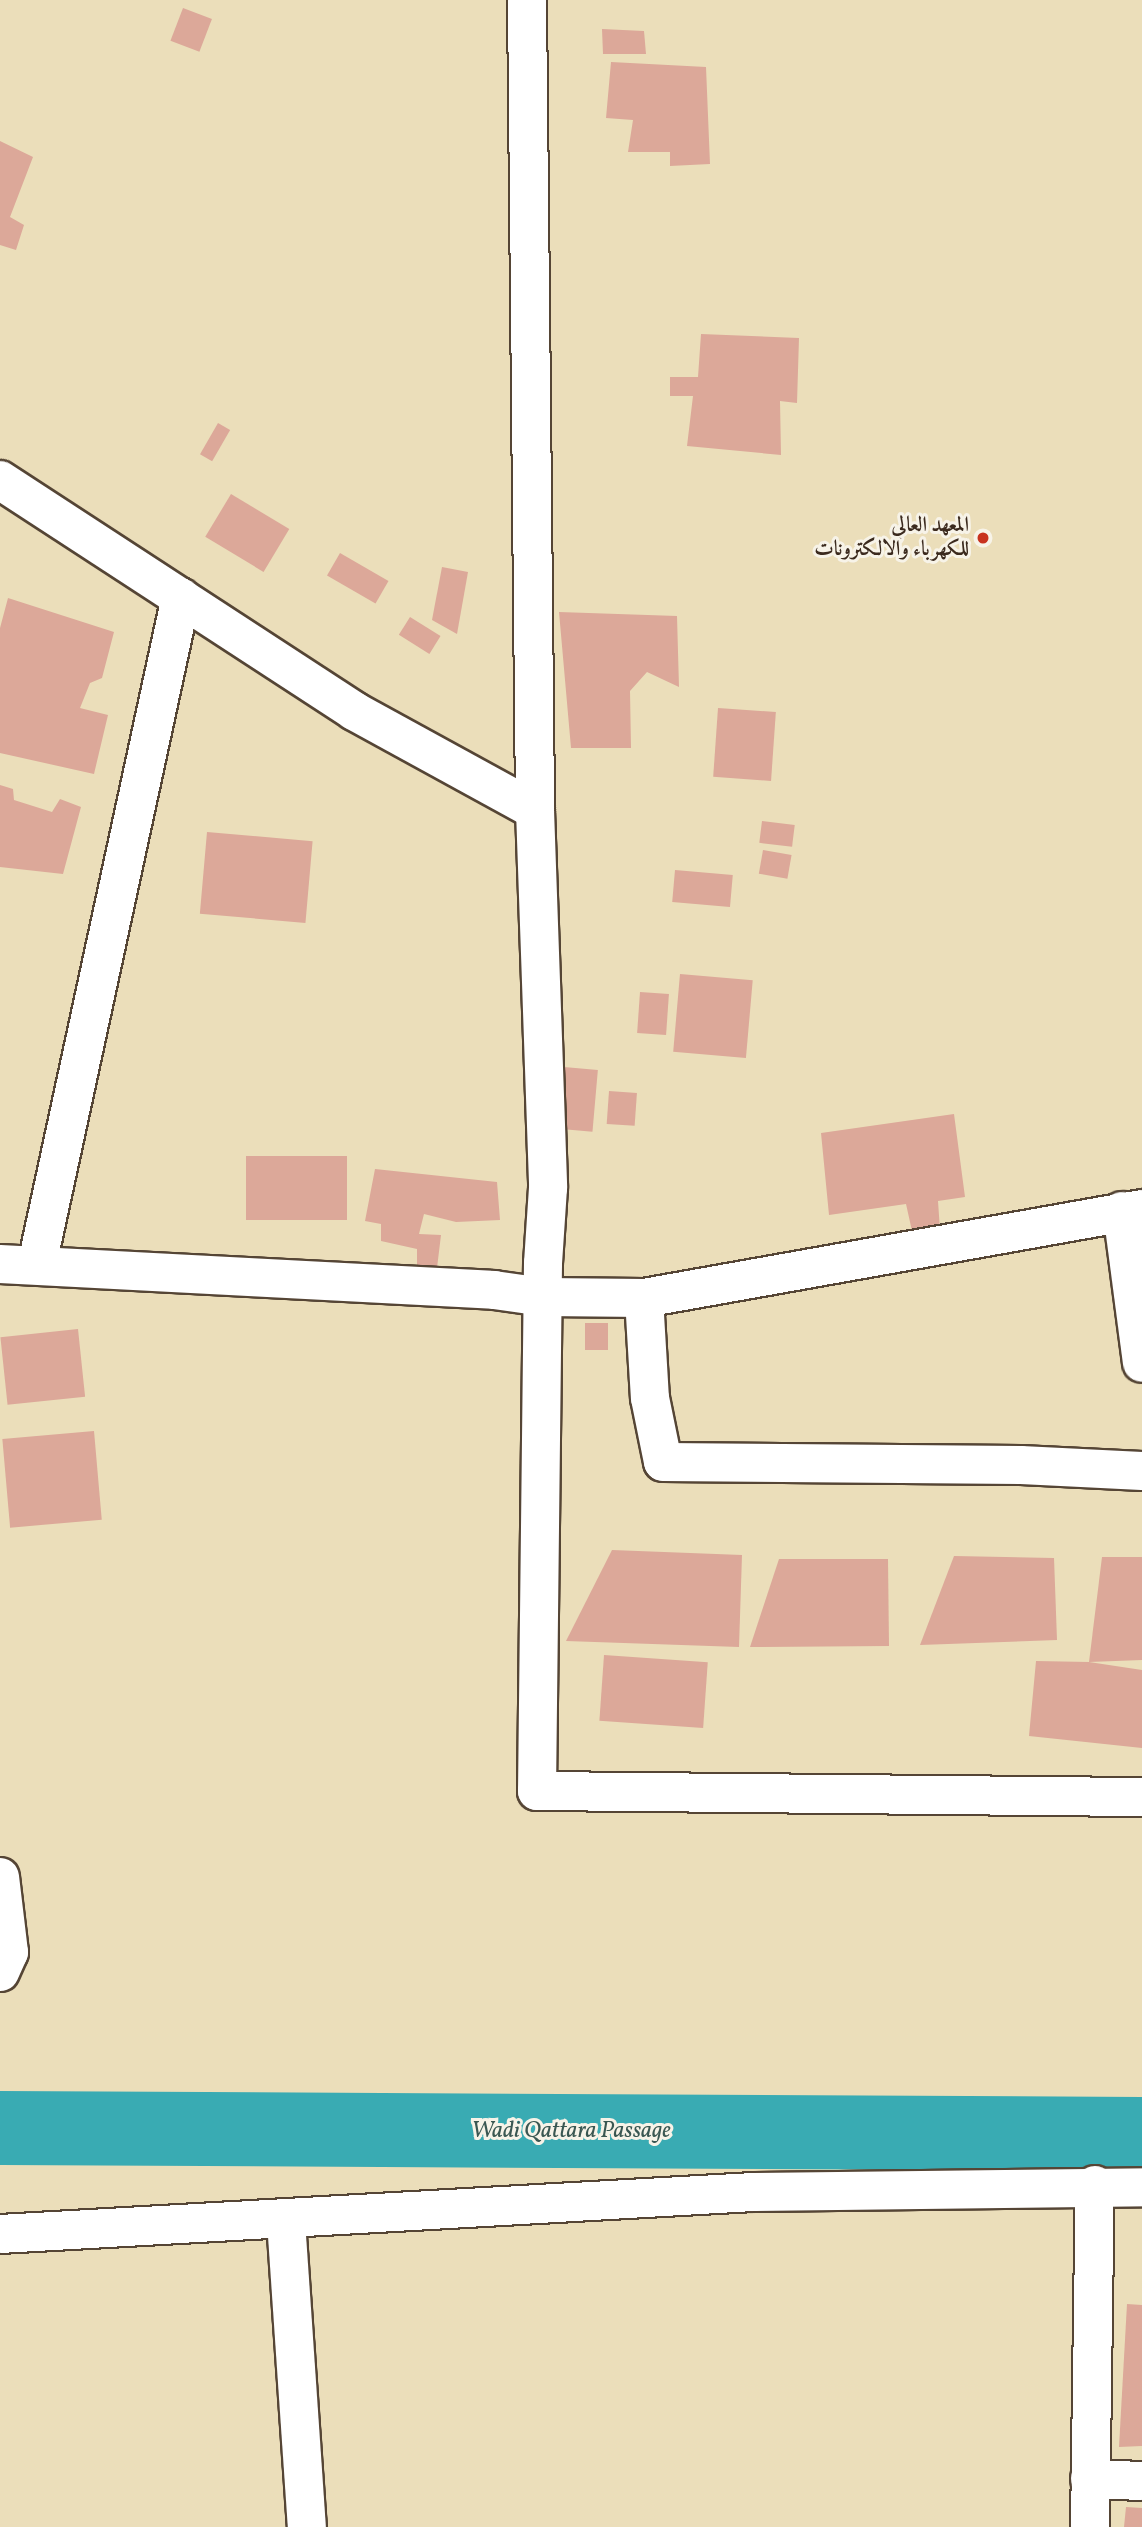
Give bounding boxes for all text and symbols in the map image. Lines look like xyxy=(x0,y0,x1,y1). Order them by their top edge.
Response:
place label: المعهد العالي للكهرباء والالكترونات xyxy=(814,513,969,563)
marker: المعهد العالي للكهرباء والالكترونات xyxy=(975,530,991,546)
water label: Wadi Qattara Passage xyxy=(471,2117,671,2145)

